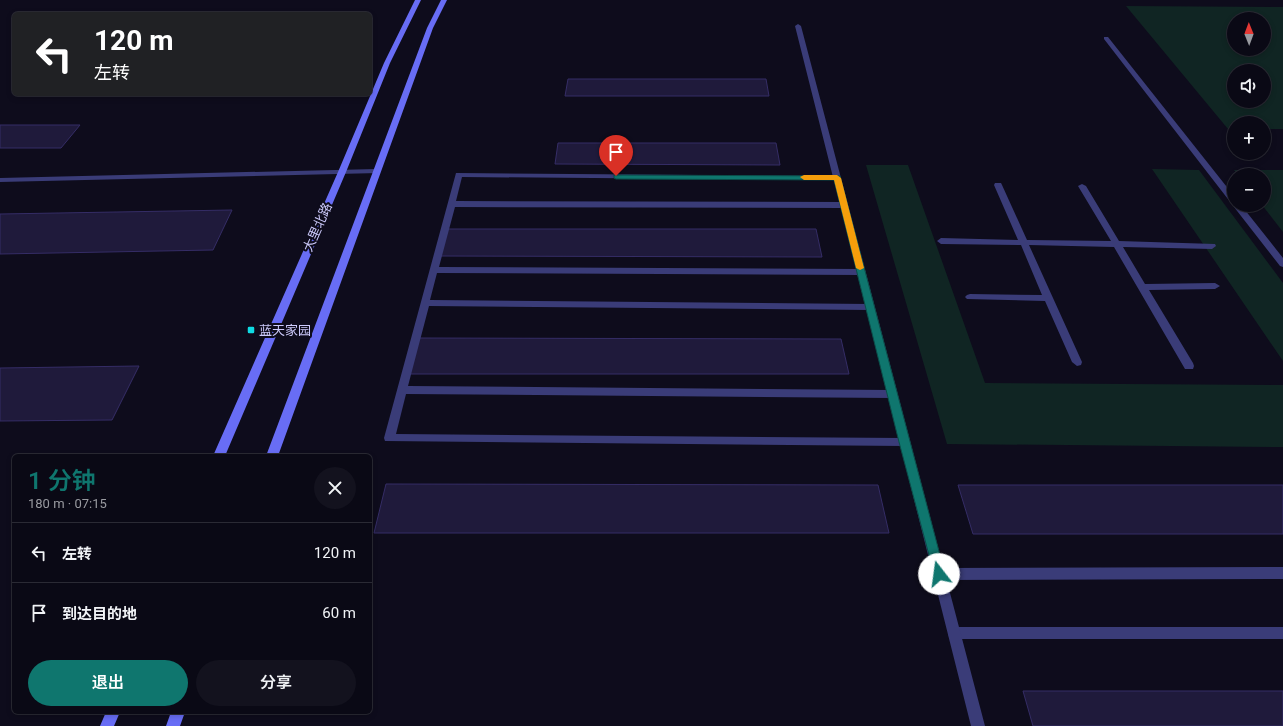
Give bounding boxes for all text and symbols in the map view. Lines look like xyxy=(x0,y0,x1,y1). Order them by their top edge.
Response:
north arrow xyxy=(1227,12,1271,56)
map controls xyxy=(1227,12,1271,212)
text: 120 m xyxy=(94,24,173,57)
icon: left xyxy=(28,28,80,80)
text: 左转 xyxy=(94,62,130,83)
button: sound xyxy=(1227,64,1271,108)
button: + xyxy=(1227,116,1271,160)
pin xyxy=(599,135,633,176)
icon: arrive xyxy=(605,141,627,163)
button: − xyxy=(1227,168,1271,212)
street label: 大里北路 xyxy=(300,200,335,254)
place label: 蓝天家园 xyxy=(259,323,311,338)
marker: 蓝天家园 xyxy=(246,325,256,335)
text: 1 分钟 xyxy=(28,467,96,495)
button: close xyxy=(314,467,356,509)
text: 180 m · 07:15 xyxy=(28,496,107,511)
icon: left xyxy=(28,542,50,564)
text: 120 m xyxy=(314,544,356,562)
text: 左转 xyxy=(62,545,92,563)
position arrow xyxy=(918,553,960,595)
icon: arrive xyxy=(28,602,50,624)
text: 60 m xyxy=(322,604,356,622)
text: 到达目的地 xyxy=(62,605,137,623)
button: 退出 xyxy=(28,660,188,706)
button: 分享 xyxy=(196,660,356,706)

